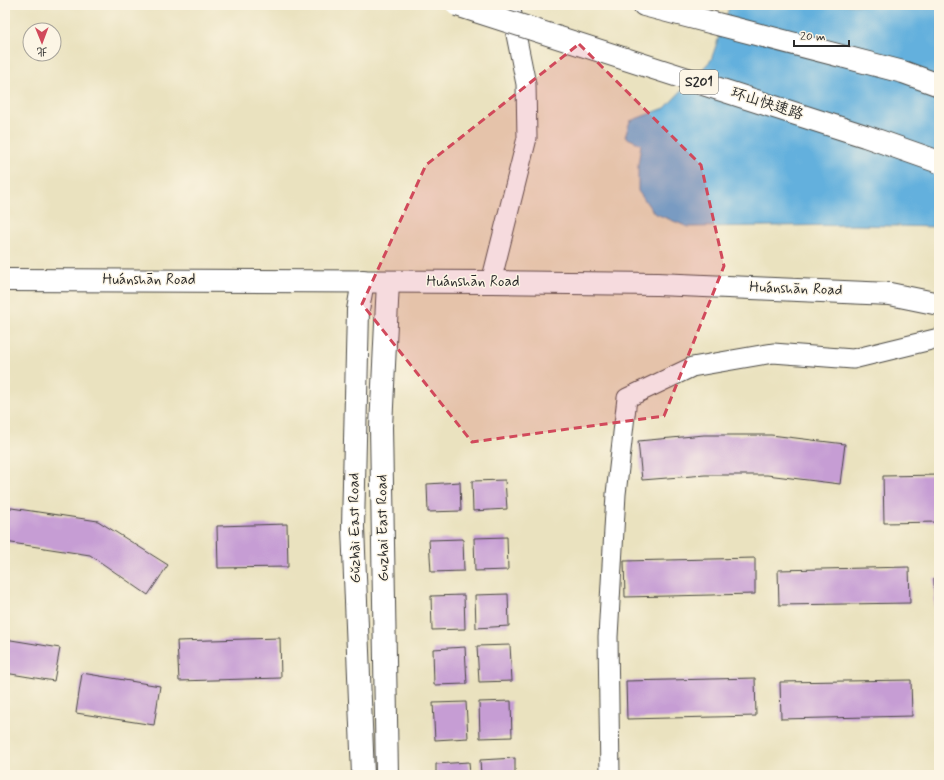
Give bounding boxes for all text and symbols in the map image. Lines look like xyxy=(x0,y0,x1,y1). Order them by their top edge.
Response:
north arrow xyxy=(22,22,62,62)
scale bar xyxy=(794,22,849,48)
text: 20 m xyxy=(800,29,826,45)
text: 北 xyxy=(37,44,48,58)
road number: S201 xyxy=(680,70,718,94)
street label: 环山快速路 xyxy=(728,83,806,125)
street label: Huánshān Road xyxy=(102,270,196,290)
street label: Huánshān Road xyxy=(426,272,520,292)
street label: Huánshān Road xyxy=(749,277,843,301)
street label: Gǔzhài East Road xyxy=(344,473,366,583)
street label: Guzhai East Road xyxy=(372,474,394,582)

